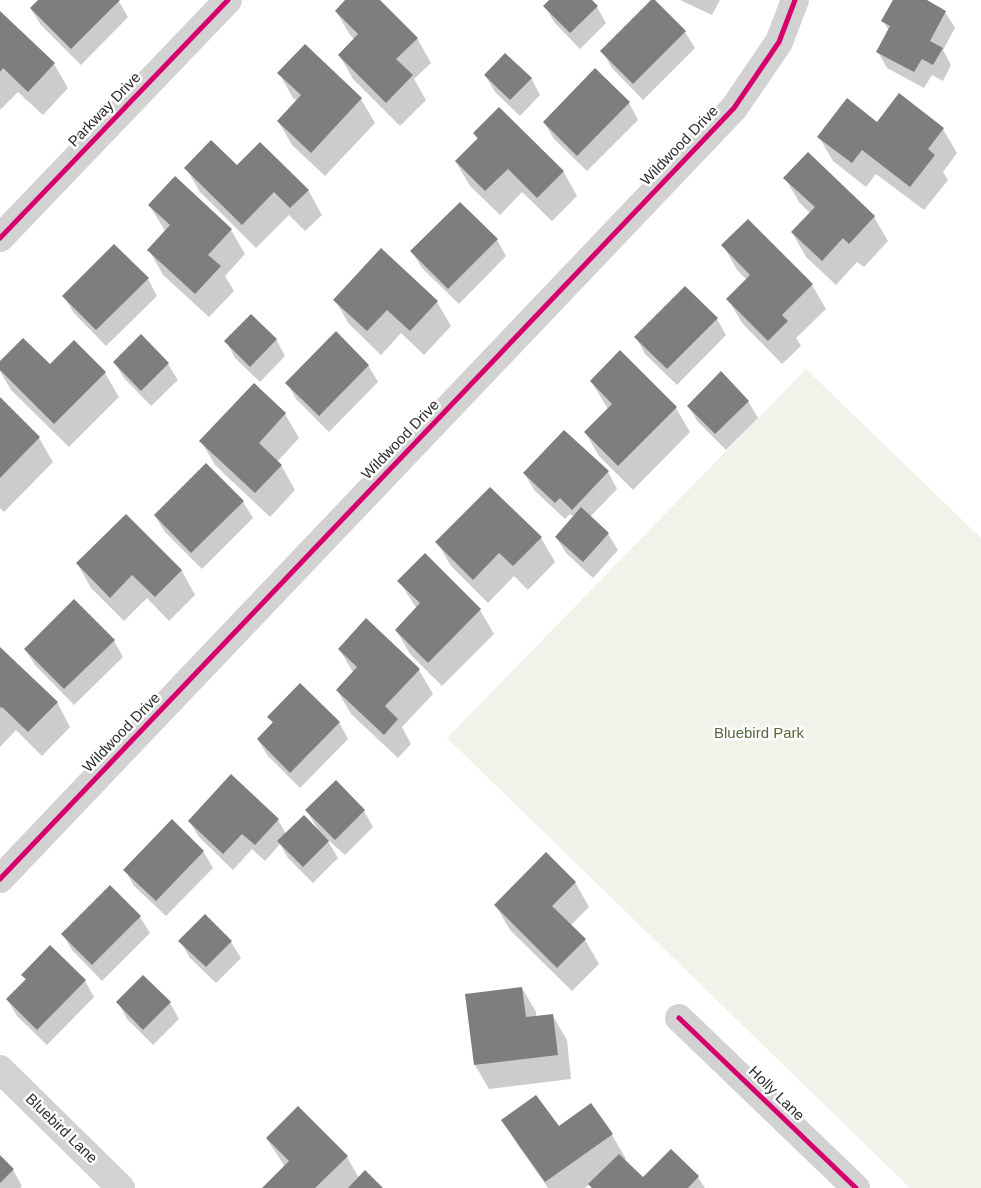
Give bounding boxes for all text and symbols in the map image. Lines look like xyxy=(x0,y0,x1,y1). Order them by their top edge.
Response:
street label: Parkway Drive xyxy=(65,69,145,151)
street label: Wildwood Drive xyxy=(637,102,723,190)
street label: Wildwood Drive xyxy=(358,396,444,484)
street label: Wildwood Drive xyxy=(79,689,165,777)
park label: Bluebird Park xyxy=(714,725,804,743)
street label: Holly Lane xyxy=(744,1063,808,1125)
street label: Bluebird Lane xyxy=(21,1090,101,1168)

